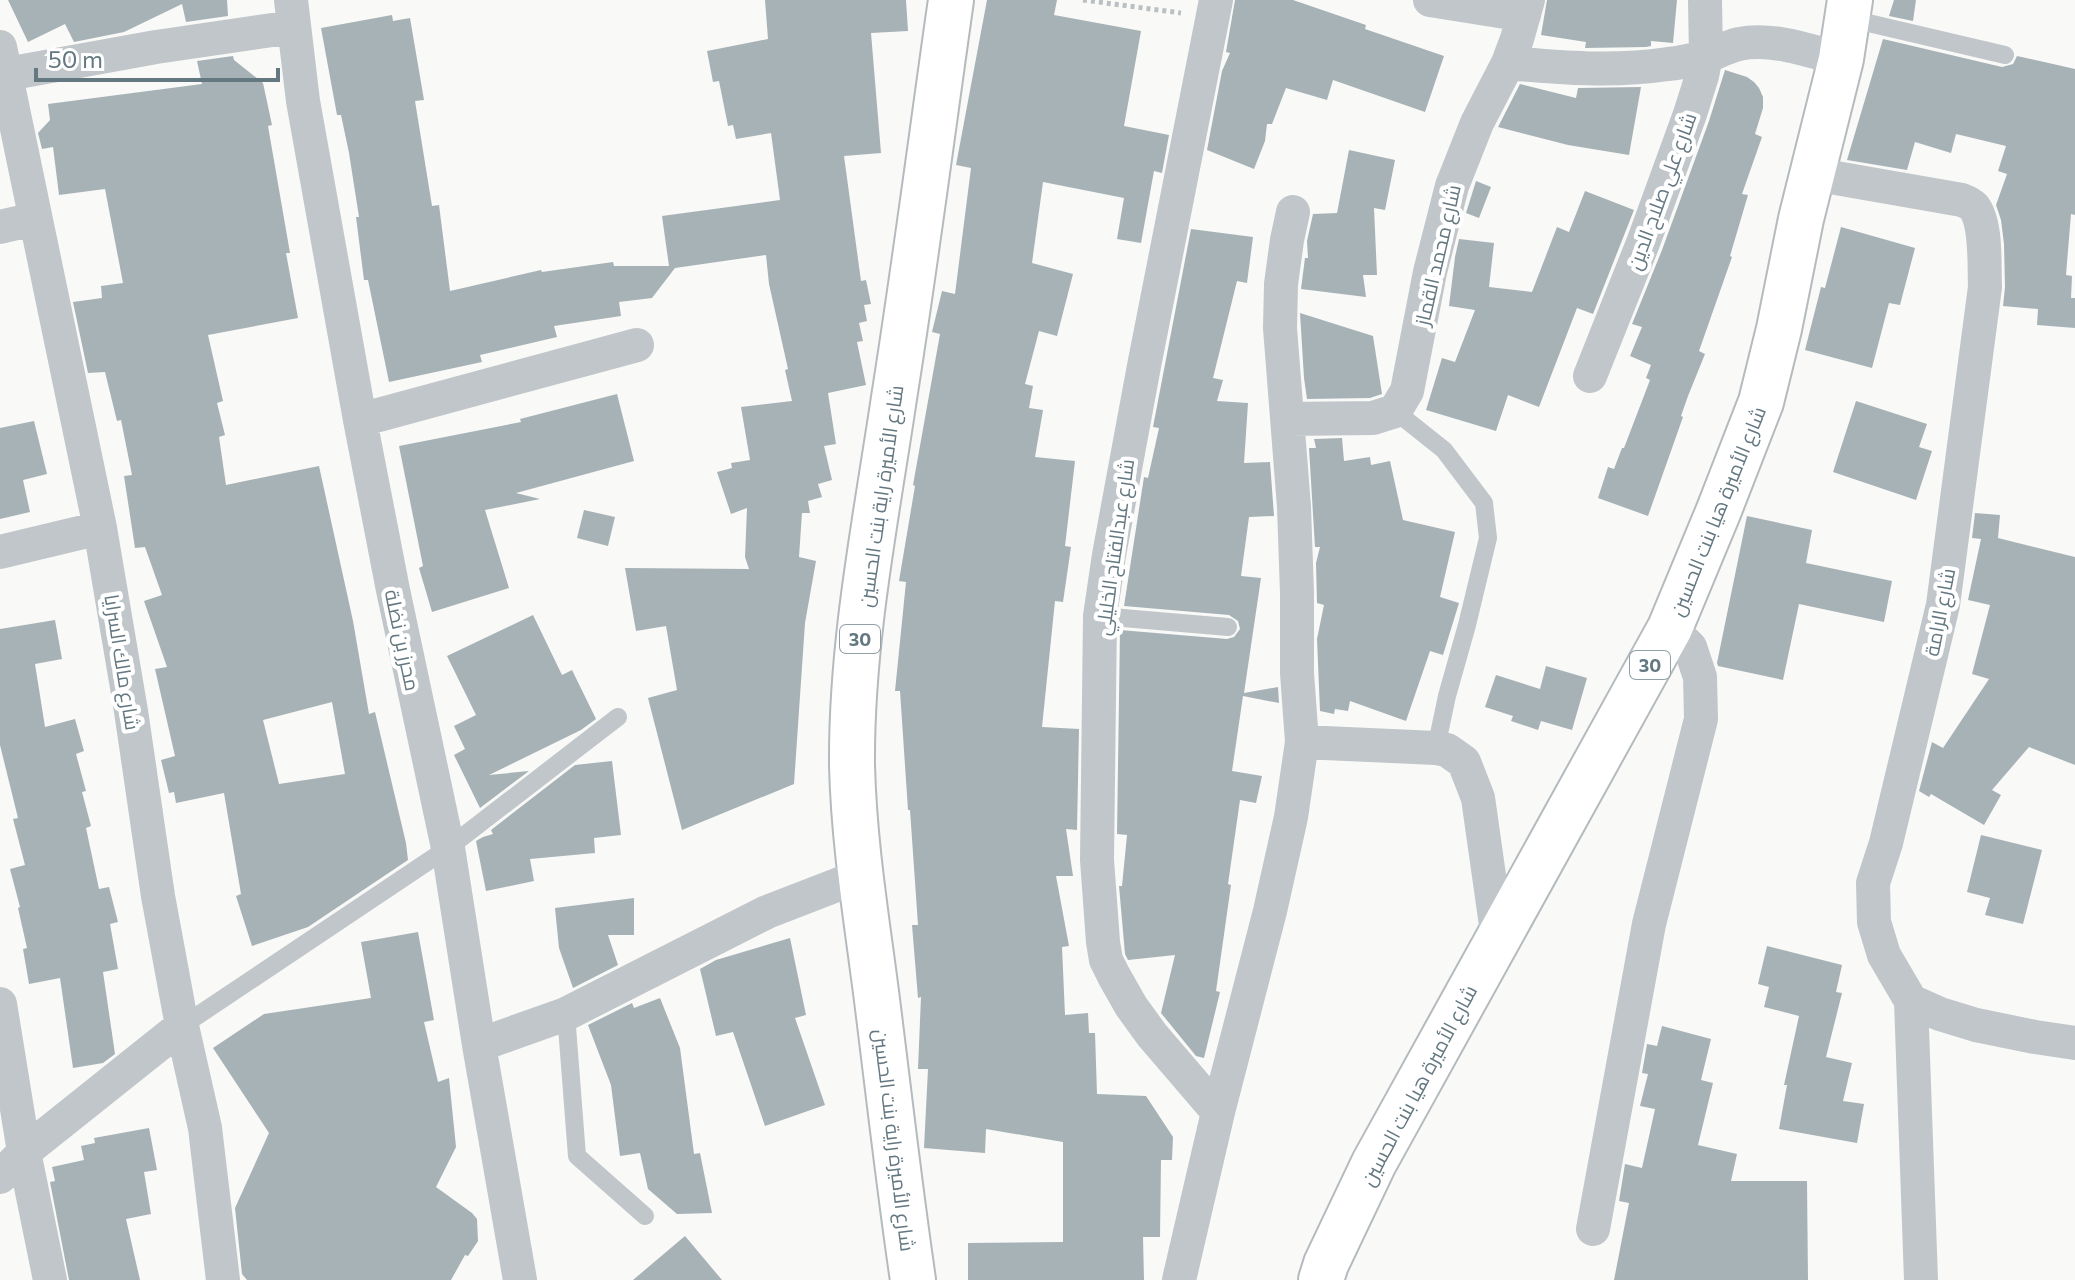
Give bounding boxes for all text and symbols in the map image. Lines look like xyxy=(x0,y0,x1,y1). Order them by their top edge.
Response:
scale bar xyxy=(36,32,278,82)
text: 50 m xyxy=(48,44,103,73)
street label: شارع علي صلاح الدين xyxy=(1621,109,1705,275)
street label: شارع محمد القماز xyxy=(1409,182,1468,329)
street label: شارع الأميرة راية بنت الحسين xyxy=(853,384,910,609)
street label: شارع الأميرة هيا بنت الحسين xyxy=(1664,403,1773,620)
street label: شارع عبدالفتاح الخليلي xyxy=(1090,457,1143,637)
street label: شارع الرامة xyxy=(1919,566,1962,659)
street label: محرز بن نضلة xyxy=(379,587,425,693)
street label: شارع مالك السرايا xyxy=(97,592,146,732)
road number: 30 xyxy=(840,625,880,653)
road number: 30 xyxy=(1630,651,1670,679)
street label: شارع الأميرة هيا بنت الحسين xyxy=(1355,980,1484,1191)
street label: شارع الأميرة راية بنت الحسين xyxy=(866,1027,921,1253)

